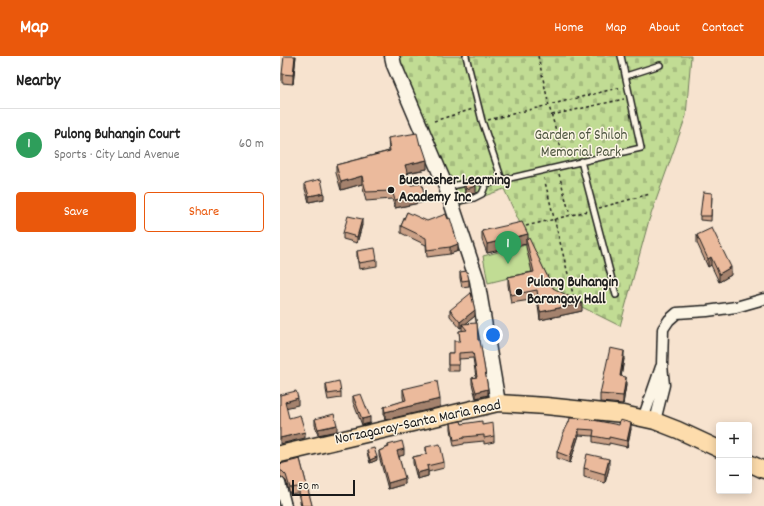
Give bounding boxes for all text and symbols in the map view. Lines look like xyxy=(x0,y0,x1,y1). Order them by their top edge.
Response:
text: Map xyxy=(20,15,49,42)
text: Home xyxy=(554,18,583,38)
text: Map xyxy=(605,18,627,38)
text: About xyxy=(649,18,680,38)
text: Contact xyxy=(702,18,744,38)
text: Nearby xyxy=(16,70,60,94)
text: Pulong Buhangin Court xyxy=(54,124,180,146)
park label: Garden of Shiloh Memorial Park xyxy=(535,125,628,164)
text: 1 xyxy=(28,135,30,154)
text: 60 m xyxy=(239,135,264,154)
text: Sports · City Land Avenue xyxy=(54,146,179,165)
place label: Buenasher Learning Academy Inc xyxy=(399,170,511,209)
marker: Buenasher Learning Academy Inc xyxy=(386,185,396,195)
button: Save xyxy=(16,192,136,232)
button: Share xyxy=(144,192,264,232)
pin: 1 xyxy=(495,231,521,264)
place label: Pulong Buhangin Barangay Hall xyxy=(527,272,618,311)
marker: Pulong Buhangin Barangay Hall xyxy=(514,287,524,297)
your location xyxy=(483,325,503,345)
street label: Norzagaray-Santa Maria Road xyxy=(333,395,503,451)
map controls xyxy=(716,422,752,494)
button: + xyxy=(716,422,752,458)
button: − xyxy=(716,458,752,494)
scale bar xyxy=(292,478,355,497)
text: 50 m xyxy=(298,479,319,495)

